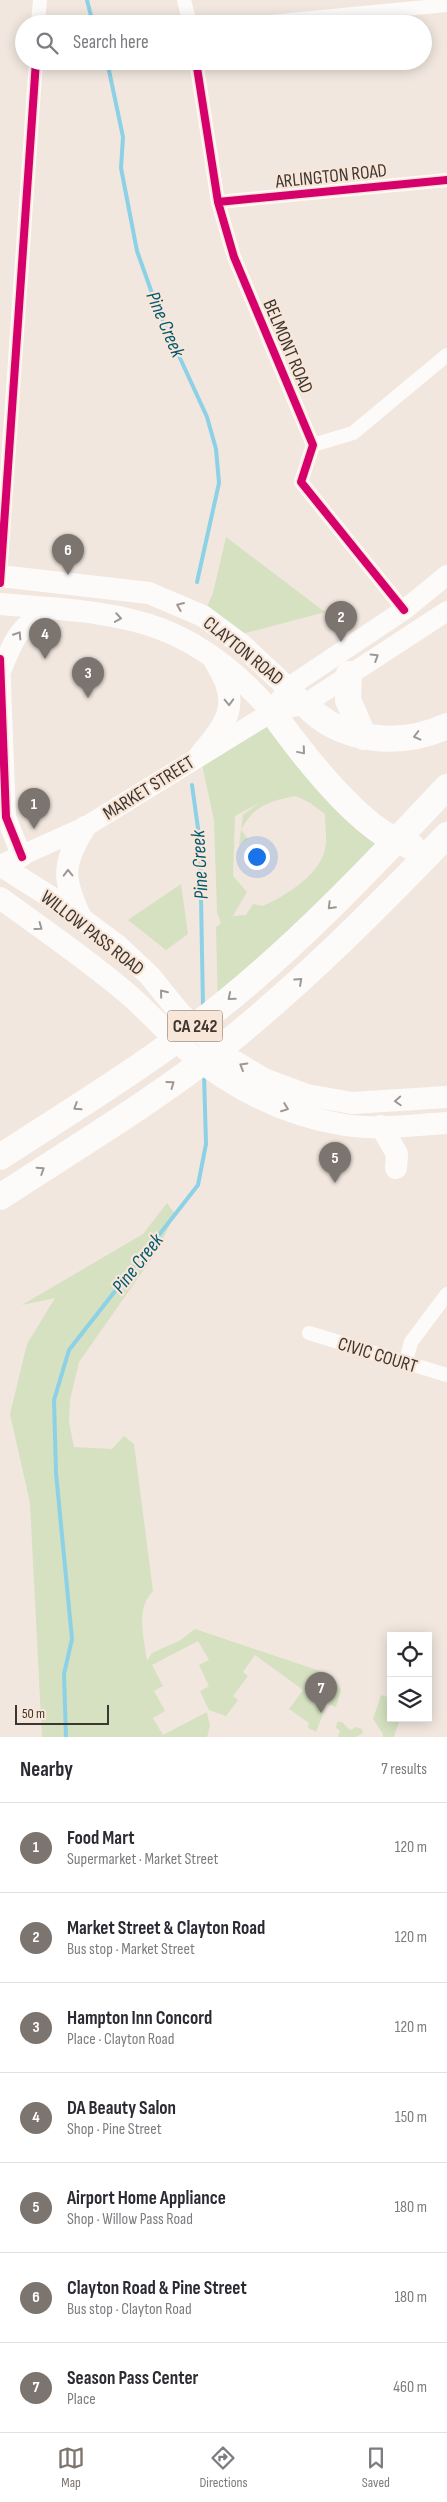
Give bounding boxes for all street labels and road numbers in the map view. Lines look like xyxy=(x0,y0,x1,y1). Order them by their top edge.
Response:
street label: ARLINGTON ROAD xyxy=(273,159,388,194)
street label: BELMONT ROAD xyxy=(258,296,318,397)
street label: CLAYTON ROAD xyxy=(198,612,288,691)
street label: MARKET STREET xyxy=(99,751,199,825)
street label: WILLOW PASS ROAD xyxy=(36,886,148,981)
road number: CA 242 xyxy=(168,1010,222,1042)
street label: CIVIC COURT xyxy=(335,1332,420,1378)

